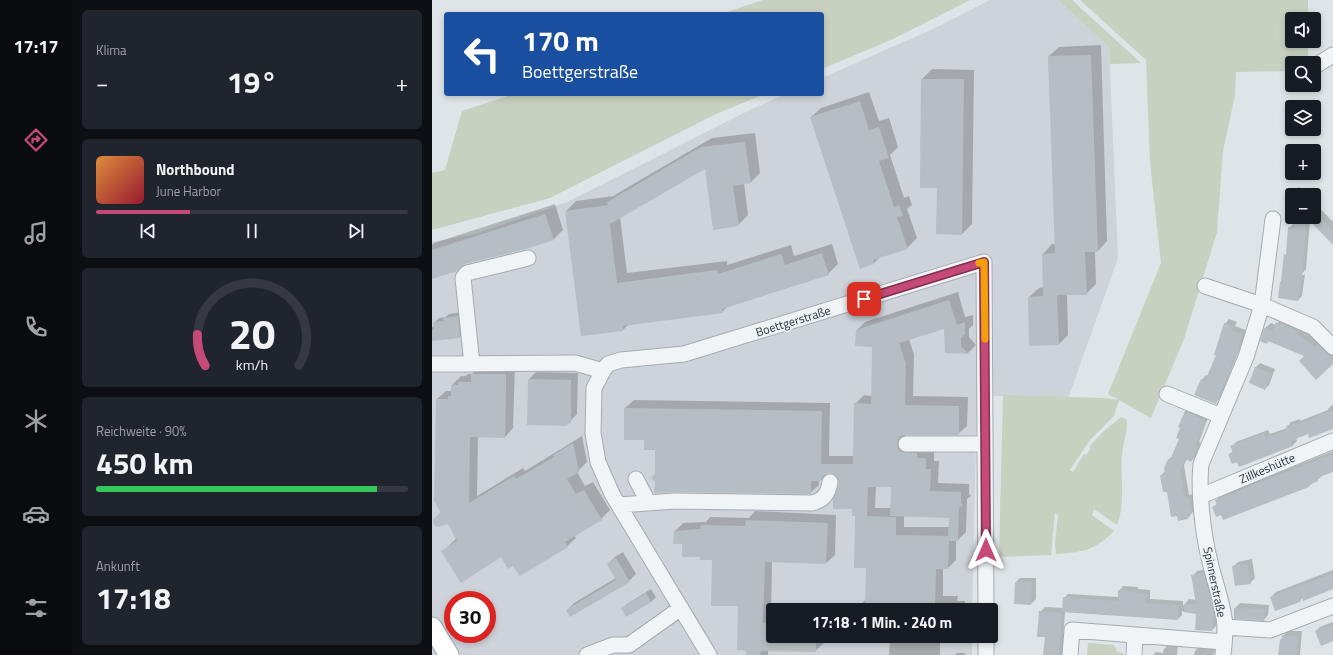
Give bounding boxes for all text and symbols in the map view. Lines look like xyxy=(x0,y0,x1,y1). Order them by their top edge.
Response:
map controls xyxy=(1285,12,1321,224)
button: sound xyxy=(1285,12,1321,48)
text: 170 m xyxy=(522,19,599,62)
icon: left xyxy=(456,28,508,80)
text: 17:17 xyxy=(14,33,58,60)
text: Klima xyxy=(96,40,127,60)
button: search xyxy=(1285,56,1321,92)
text: Boettgerstraße xyxy=(522,58,638,85)
text: 19° xyxy=(227,59,277,105)
text: − xyxy=(96,66,108,100)
text: + xyxy=(396,66,408,100)
button: layers xyxy=(1285,100,1321,136)
icon: directions xyxy=(22,126,50,154)
button: + xyxy=(1285,144,1321,180)
text: Northbound xyxy=(156,158,235,181)
text: June Harbor xyxy=(156,181,221,201)
button: − xyxy=(1285,188,1321,224)
icon: music xyxy=(22,219,50,247)
icon: previous xyxy=(137,220,159,242)
icon: pause xyxy=(241,220,263,242)
icon: next xyxy=(345,220,367,242)
pin xyxy=(847,282,881,316)
icon: arrive xyxy=(853,288,875,310)
text: 20 xyxy=(229,301,275,364)
street label: Boettgerstraße xyxy=(753,301,833,341)
icon: phone xyxy=(22,313,50,341)
text: km/h xyxy=(236,353,268,375)
icon: climate xyxy=(22,407,50,435)
text: Reichweite · 90% xyxy=(96,421,187,441)
text: 450 km xyxy=(96,440,194,486)
street label: Zillkeshütte xyxy=(1236,448,1298,488)
icon: car xyxy=(22,500,50,528)
position arrow xyxy=(965,529,1007,571)
street label: Spinnerstraße xyxy=(1198,545,1232,619)
text: Ankunft xyxy=(96,556,140,576)
text: 17:18 xyxy=(96,575,171,621)
speed limit sign: 30 xyxy=(444,591,496,643)
icon: filters xyxy=(22,594,50,622)
text: 17:18 · 1 Min. · 240 m xyxy=(812,611,952,634)

